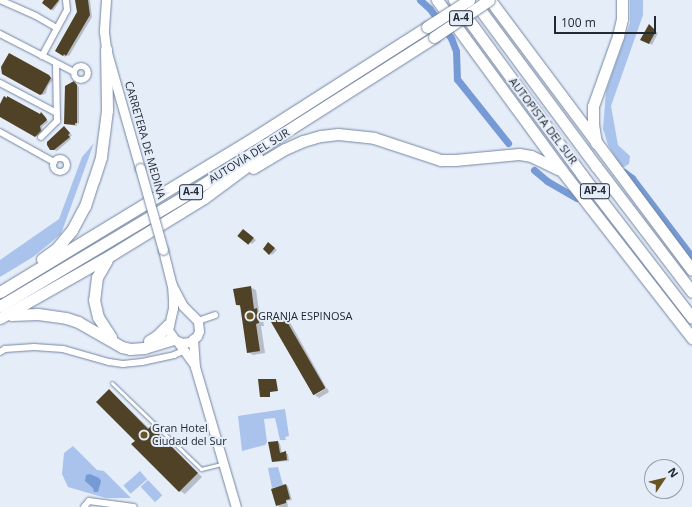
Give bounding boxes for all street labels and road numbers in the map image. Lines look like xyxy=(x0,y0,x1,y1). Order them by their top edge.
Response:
road number: A-4 xyxy=(449,10,473,26)
street label: AUTOPISTA DEL SUR xyxy=(506,75,580,167)
street label: CARRETERA DE MEDINA xyxy=(122,80,168,200)
street label: AUTOVÍA DEL SUR xyxy=(206,126,292,186)
road number: AP-4 xyxy=(579,183,611,199)
road number: A-4 xyxy=(179,184,203,200)

